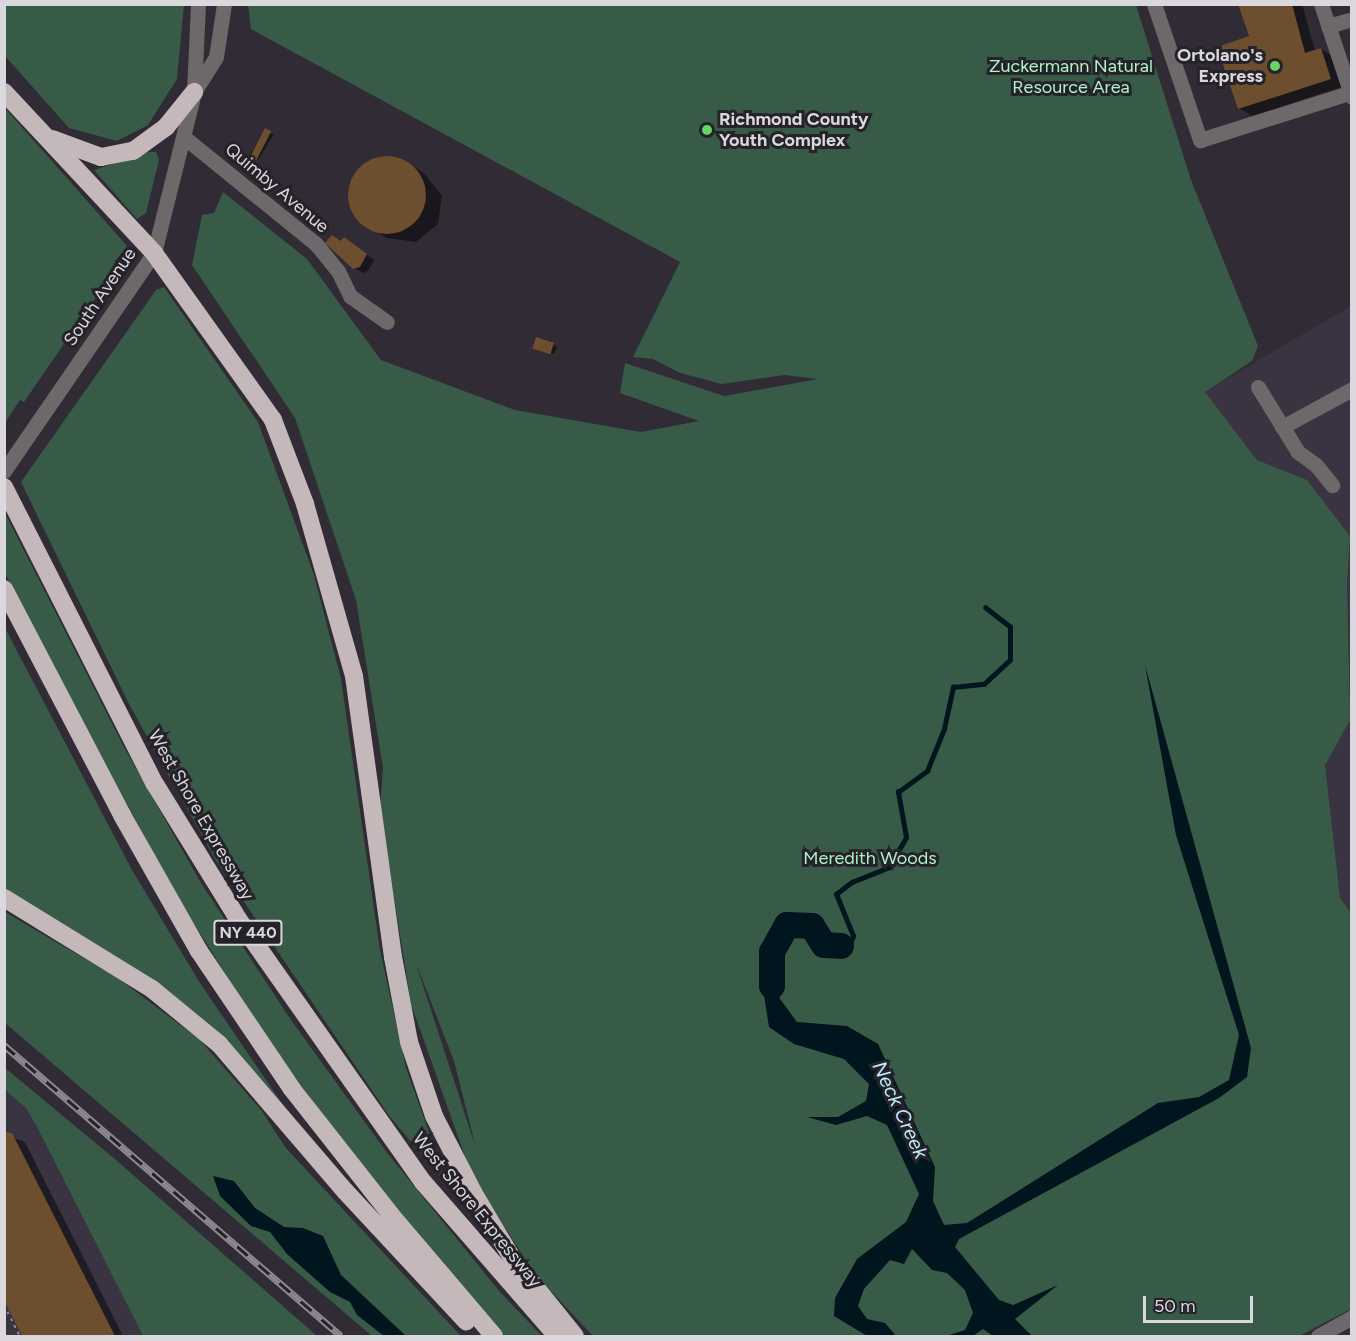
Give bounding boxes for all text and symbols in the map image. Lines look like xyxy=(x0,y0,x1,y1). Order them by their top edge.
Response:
place label: Ortolano's Express xyxy=(1177,45,1263,88)
park label: Zuckermann Natural Resource Area xyxy=(989,56,1153,98)
marker: Ortolano's Express xyxy=(1268,59,1282,73)
place label: Richmond County Youth Complex xyxy=(719,109,868,152)
marker: Richmond County Youth Complex xyxy=(700,123,714,137)
street label: Quimby Avenue xyxy=(221,138,333,238)
street label: South Avenue xyxy=(59,244,141,350)
street label: West Shore Expressway xyxy=(143,726,259,904)
park label: Meredith Woods xyxy=(803,847,937,869)
road number: NY 440 xyxy=(212,920,284,946)
water label: Neck Creek xyxy=(867,1057,933,1163)
street label: West Shore Expressway xyxy=(408,1128,546,1292)
scale bar xyxy=(1146,1284,1256,1322)
text: 50 m xyxy=(1154,1295,1196,1317)

